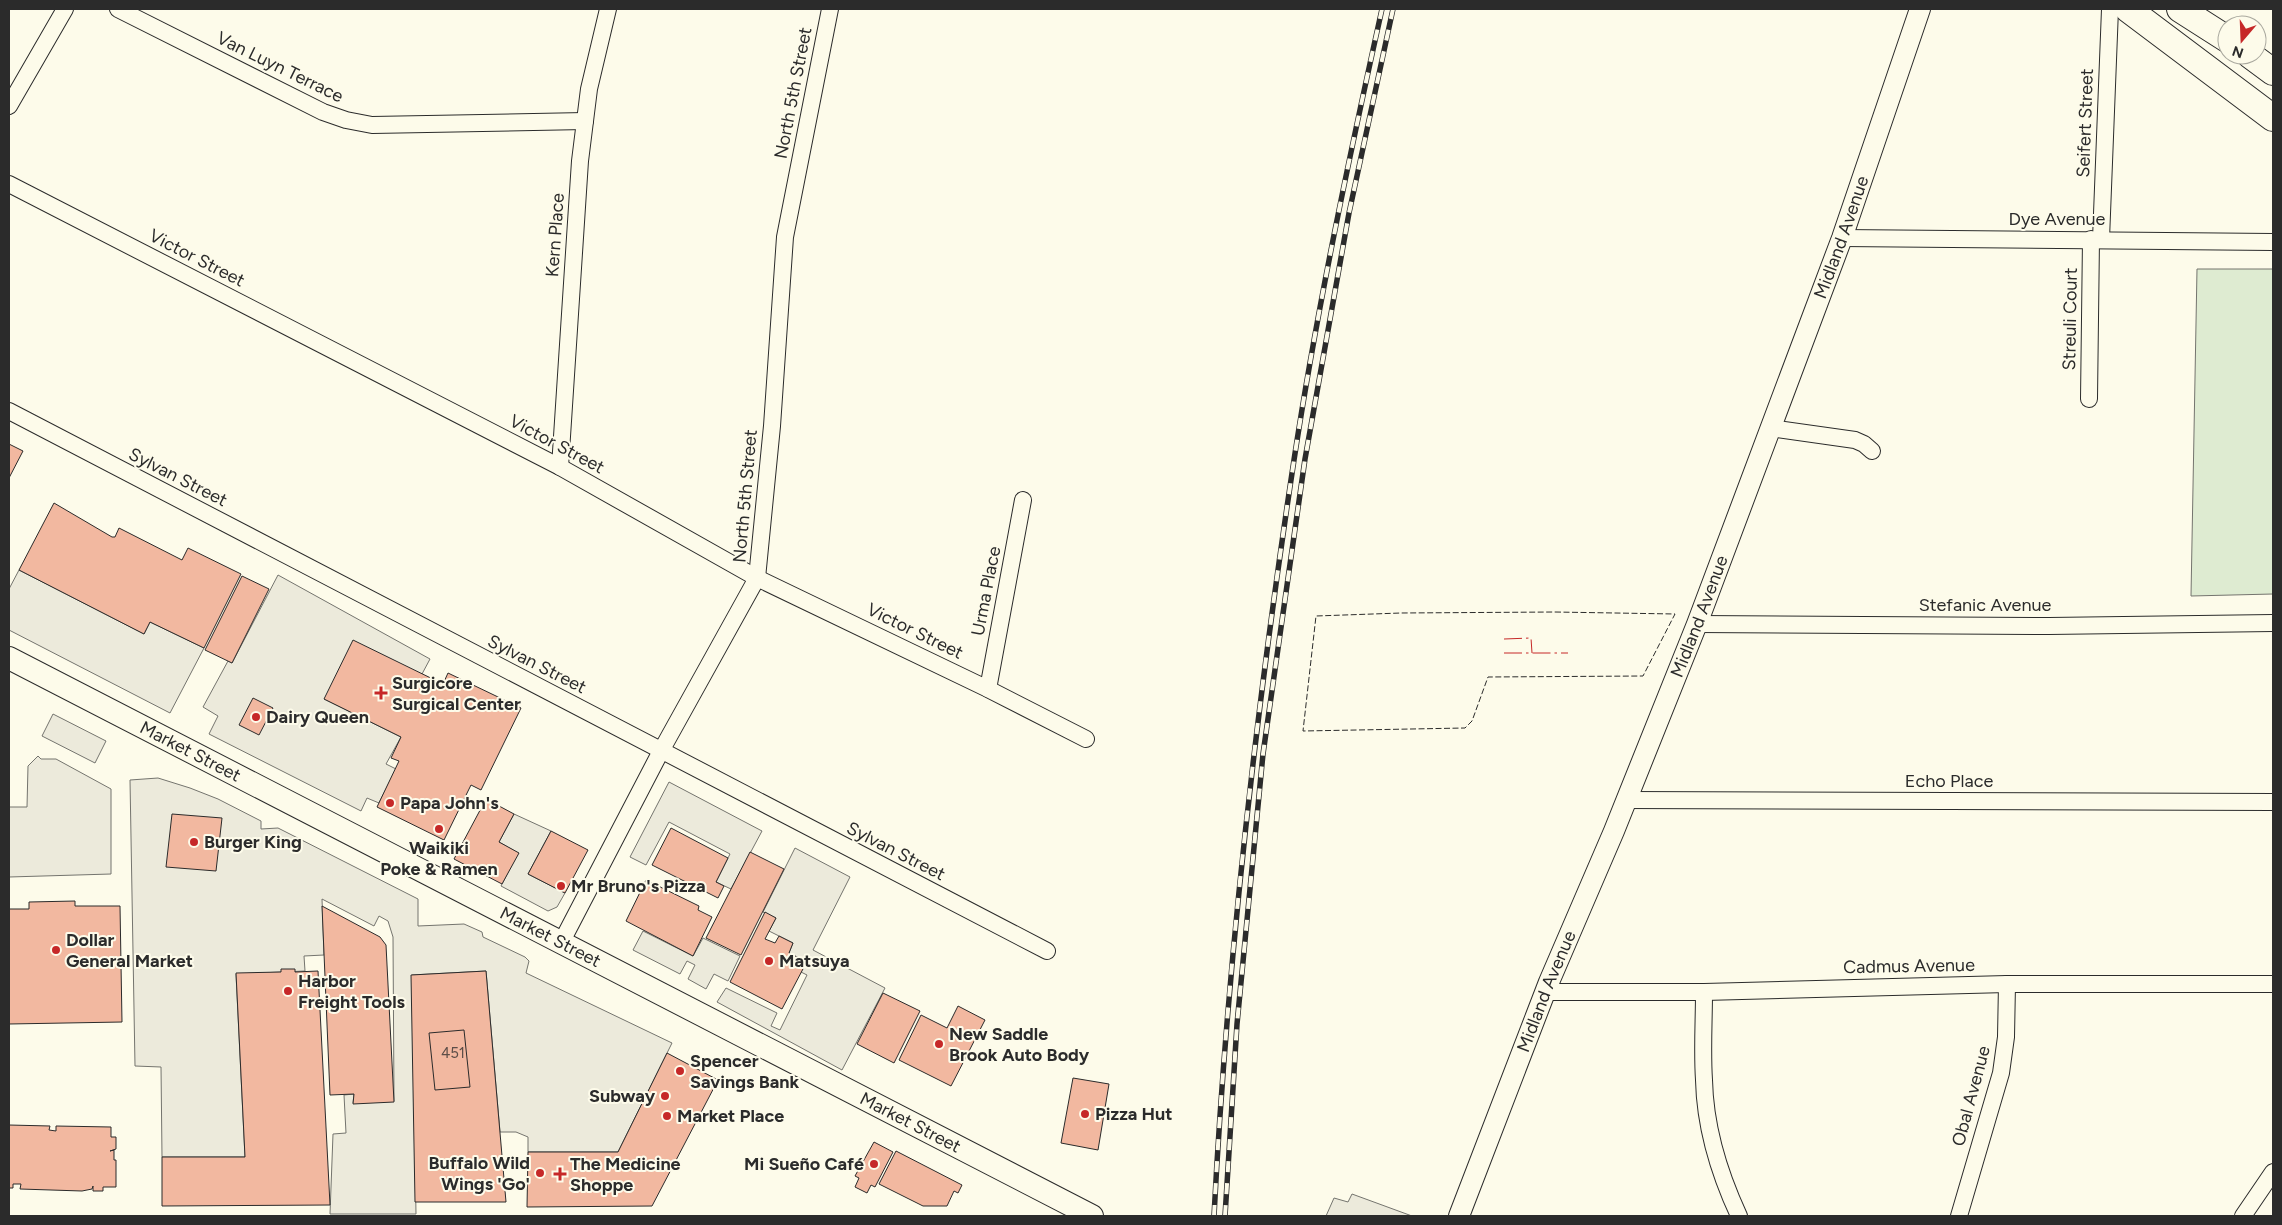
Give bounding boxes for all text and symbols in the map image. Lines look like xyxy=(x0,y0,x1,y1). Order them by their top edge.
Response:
north arrow xyxy=(2217,15,2267,65)
street label: North 5th Street xyxy=(769,25,817,161)
street label: Van Luyn Terrace xyxy=(213,27,347,107)
text: N xyxy=(2230,42,2246,62)
street label: Seifert Street xyxy=(2072,68,2098,178)
street label: Midland Avenue xyxy=(1809,173,1873,302)
street label: Kern Place xyxy=(541,192,569,278)
street label: Dye Avenue xyxy=(2009,208,2106,230)
street label: Victor Street xyxy=(145,224,249,292)
street label: Streuli Court xyxy=(2058,267,2082,371)
street label: Victor Street xyxy=(506,410,608,478)
street label: North 5th Street xyxy=(728,428,762,564)
street label: Sylvan Street xyxy=(125,443,231,511)
street label: Urma Place xyxy=(967,544,1006,638)
street label: Midland Avenue xyxy=(1666,552,1733,681)
street label: Stefanic Avenue xyxy=(1919,594,2052,616)
street label: Victor Street xyxy=(863,598,967,664)
street label: Sylvan Street xyxy=(484,630,590,698)
place label: Surgicore Surgical Center xyxy=(392,672,521,715)
marker: Surgicore Surgical Center xyxy=(374,686,388,700)
place label: Dairy Queen xyxy=(266,706,369,728)
marker: Dairy Queen xyxy=(250,711,262,723)
street label: Market Street xyxy=(136,716,245,787)
street label: Echo Place xyxy=(1905,770,1993,792)
place label: Papa John's xyxy=(400,792,499,814)
marker: Papa John's xyxy=(384,797,396,809)
street label: Sylvan Street xyxy=(843,817,949,885)
marker: Waikiki Poke & Ramen xyxy=(433,823,445,835)
place label: Burger King xyxy=(204,831,302,853)
marker: Burger King xyxy=(188,836,200,848)
place label: Waikiki Poke & Ramen xyxy=(380,837,498,880)
place label: Mr Bruno's Pizza xyxy=(571,875,706,897)
marker: Mr Bruno's Pizza xyxy=(555,880,567,892)
street label: Market Street xyxy=(496,902,605,972)
street label: Midland Avenue xyxy=(1512,927,1581,1055)
place label: Dollar General Market xyxy=(66,929,193,972)
marker: Dollar General Market xyxy=(50,944,62,956)
place label: Matsuya xyxy=(779,950,850,972)
street label: Cadmus Avenue xyxy=(1843,954,1975,978)
marker: Matsuya xyxy=(763,955,775,967)
place label: Harbor Freight Tools xyxy=(298,970,406,1013)
marker: Harbor Freight Tools xyxy=(282,985,294,997)
place label: New Saddle Brook Auto Body xyxy=(949,1023,1090,1066)
marker: New Saddle Brook Auto Body xyxy=(933,1038,945,1050)
street label: Obal Avenue xyxy=(1947,1043,1995,1149)
house number: 451 xyxy=(441,1044,465,1062)
place label: Spencer Savings Bank xyxy=(690,1050,800,1093)
marker: Spencer Savings Bank xyxy=(674,1065,686,1077)
place label: Subway xyxy=(589,1085,656,1107)
street label: Market Street xyxy=(856,1087,965,1158)
marker: Subway xyxy=(659,1090,671,1102)
place label: Pizza Hut xyxy=(1095,1103,1173,1125)
place label: Market Place xyxy=(677,1105,784,1127)
marker: Pizza Hut xyxy=(1079,1108,1091,1120)
marker: Market Place xyxy=(661,1110,673,1122)
place label: Buffalo Wild Wings 'Go' xyxy=(428,1152,530,1195)
place label: The Medicine Shoppe xyxy=(570,1153,681,1196)
place label: Mi Sueño Café xyxy=(744,1153,864,1175)
marker: Mi Sueño Café xyxy=(868,1158,880,1170)
marker: Buffalo Wild Wings 'Go' xyxy=(534,1167,546,1179)
marker: The Medicine Shoppe xyxy=(554,1168,566,1180)

